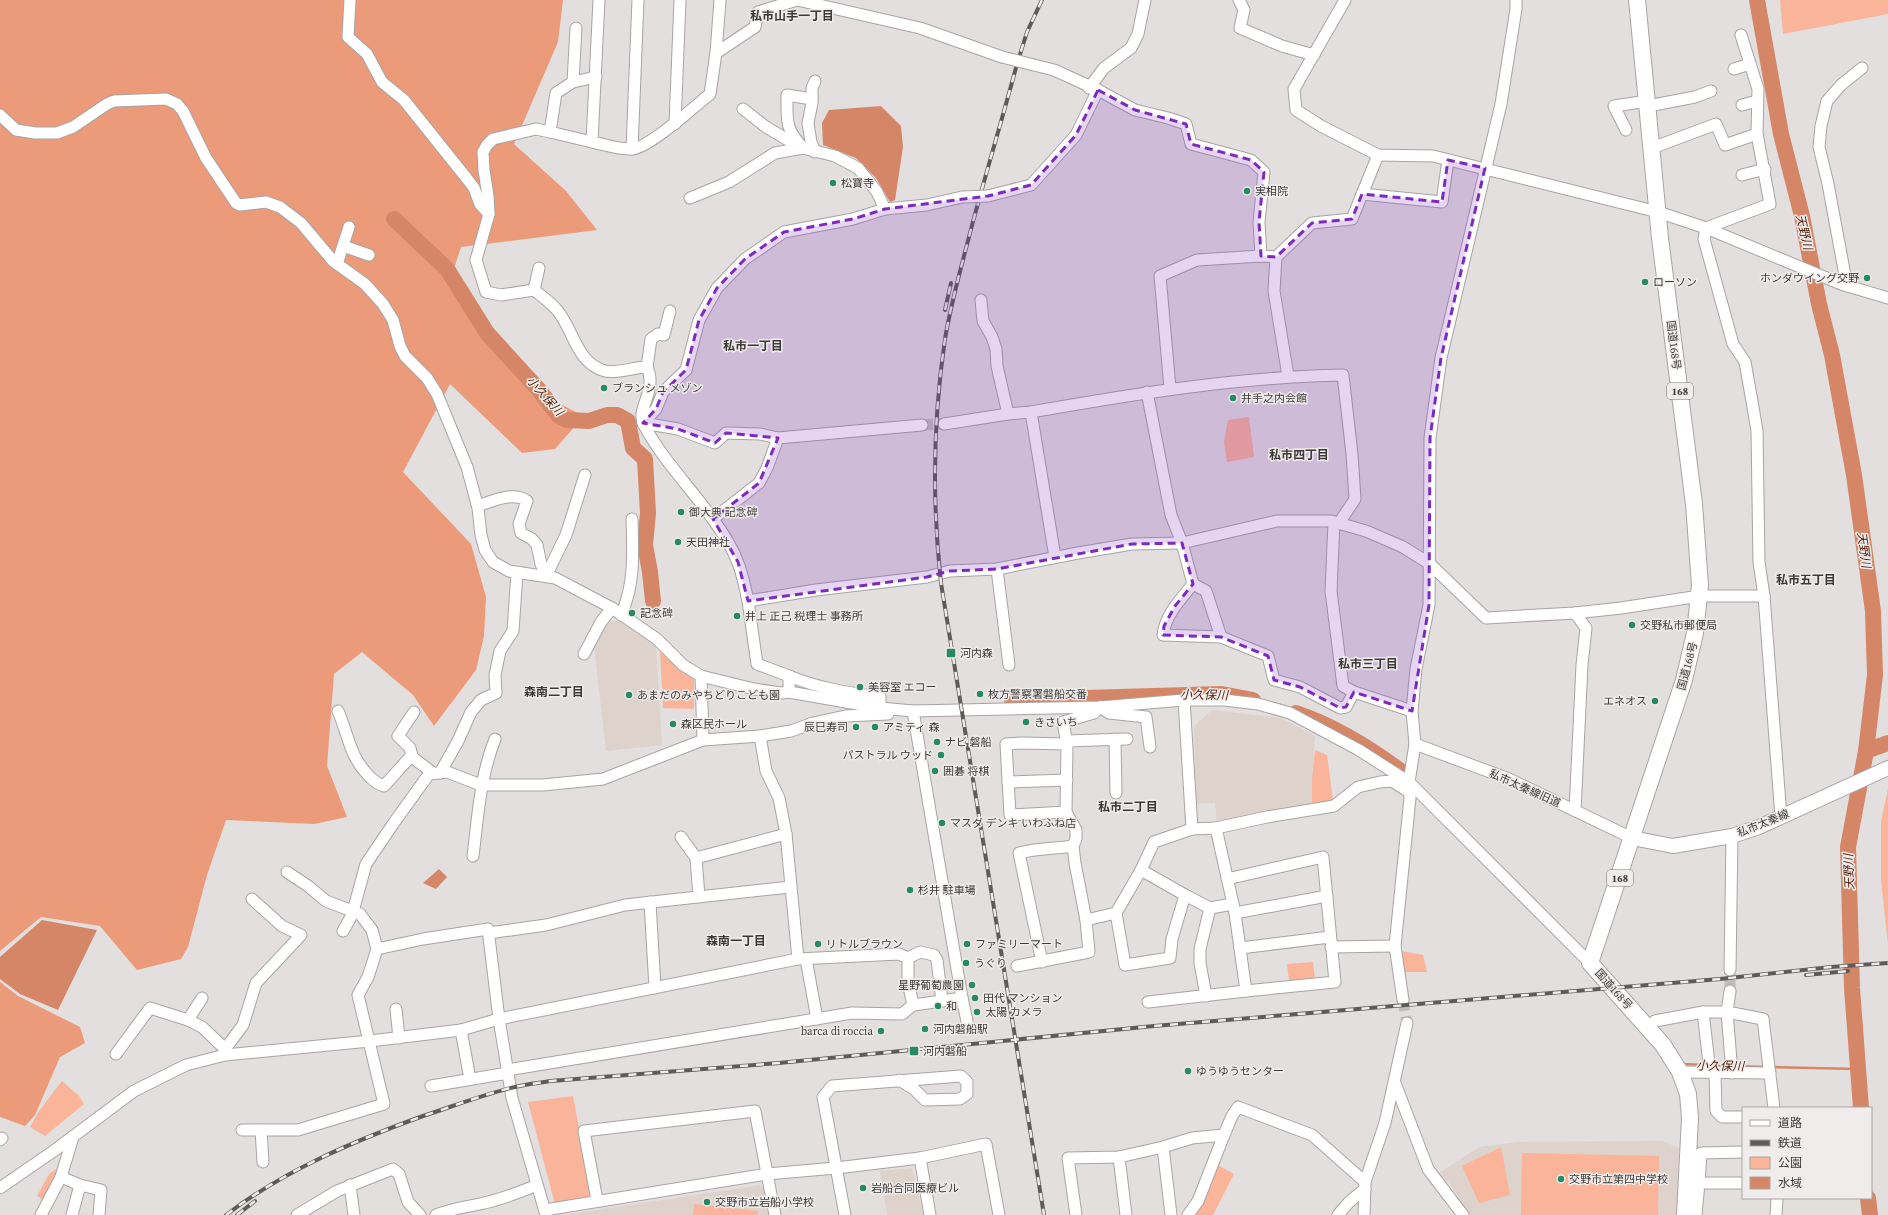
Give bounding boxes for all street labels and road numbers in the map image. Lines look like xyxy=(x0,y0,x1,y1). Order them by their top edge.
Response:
street label: 国道168号 xyxy=(1663,320,1684,371)
road number: 168 xyxy=(1667,383,1693,399)
street label: 国道168号 xyxy=(1674,640,1701,692)
street label: 私市太秦線旧道 xyxy=(1487,766,1563,811)
street label: 私市太秦線 xyxy=(1735,806,1791,841)
road number: 168 xyxy=(1607,870,1633,886)
street label: 国道168号 xyxy=(1591,966,1636,1013)

